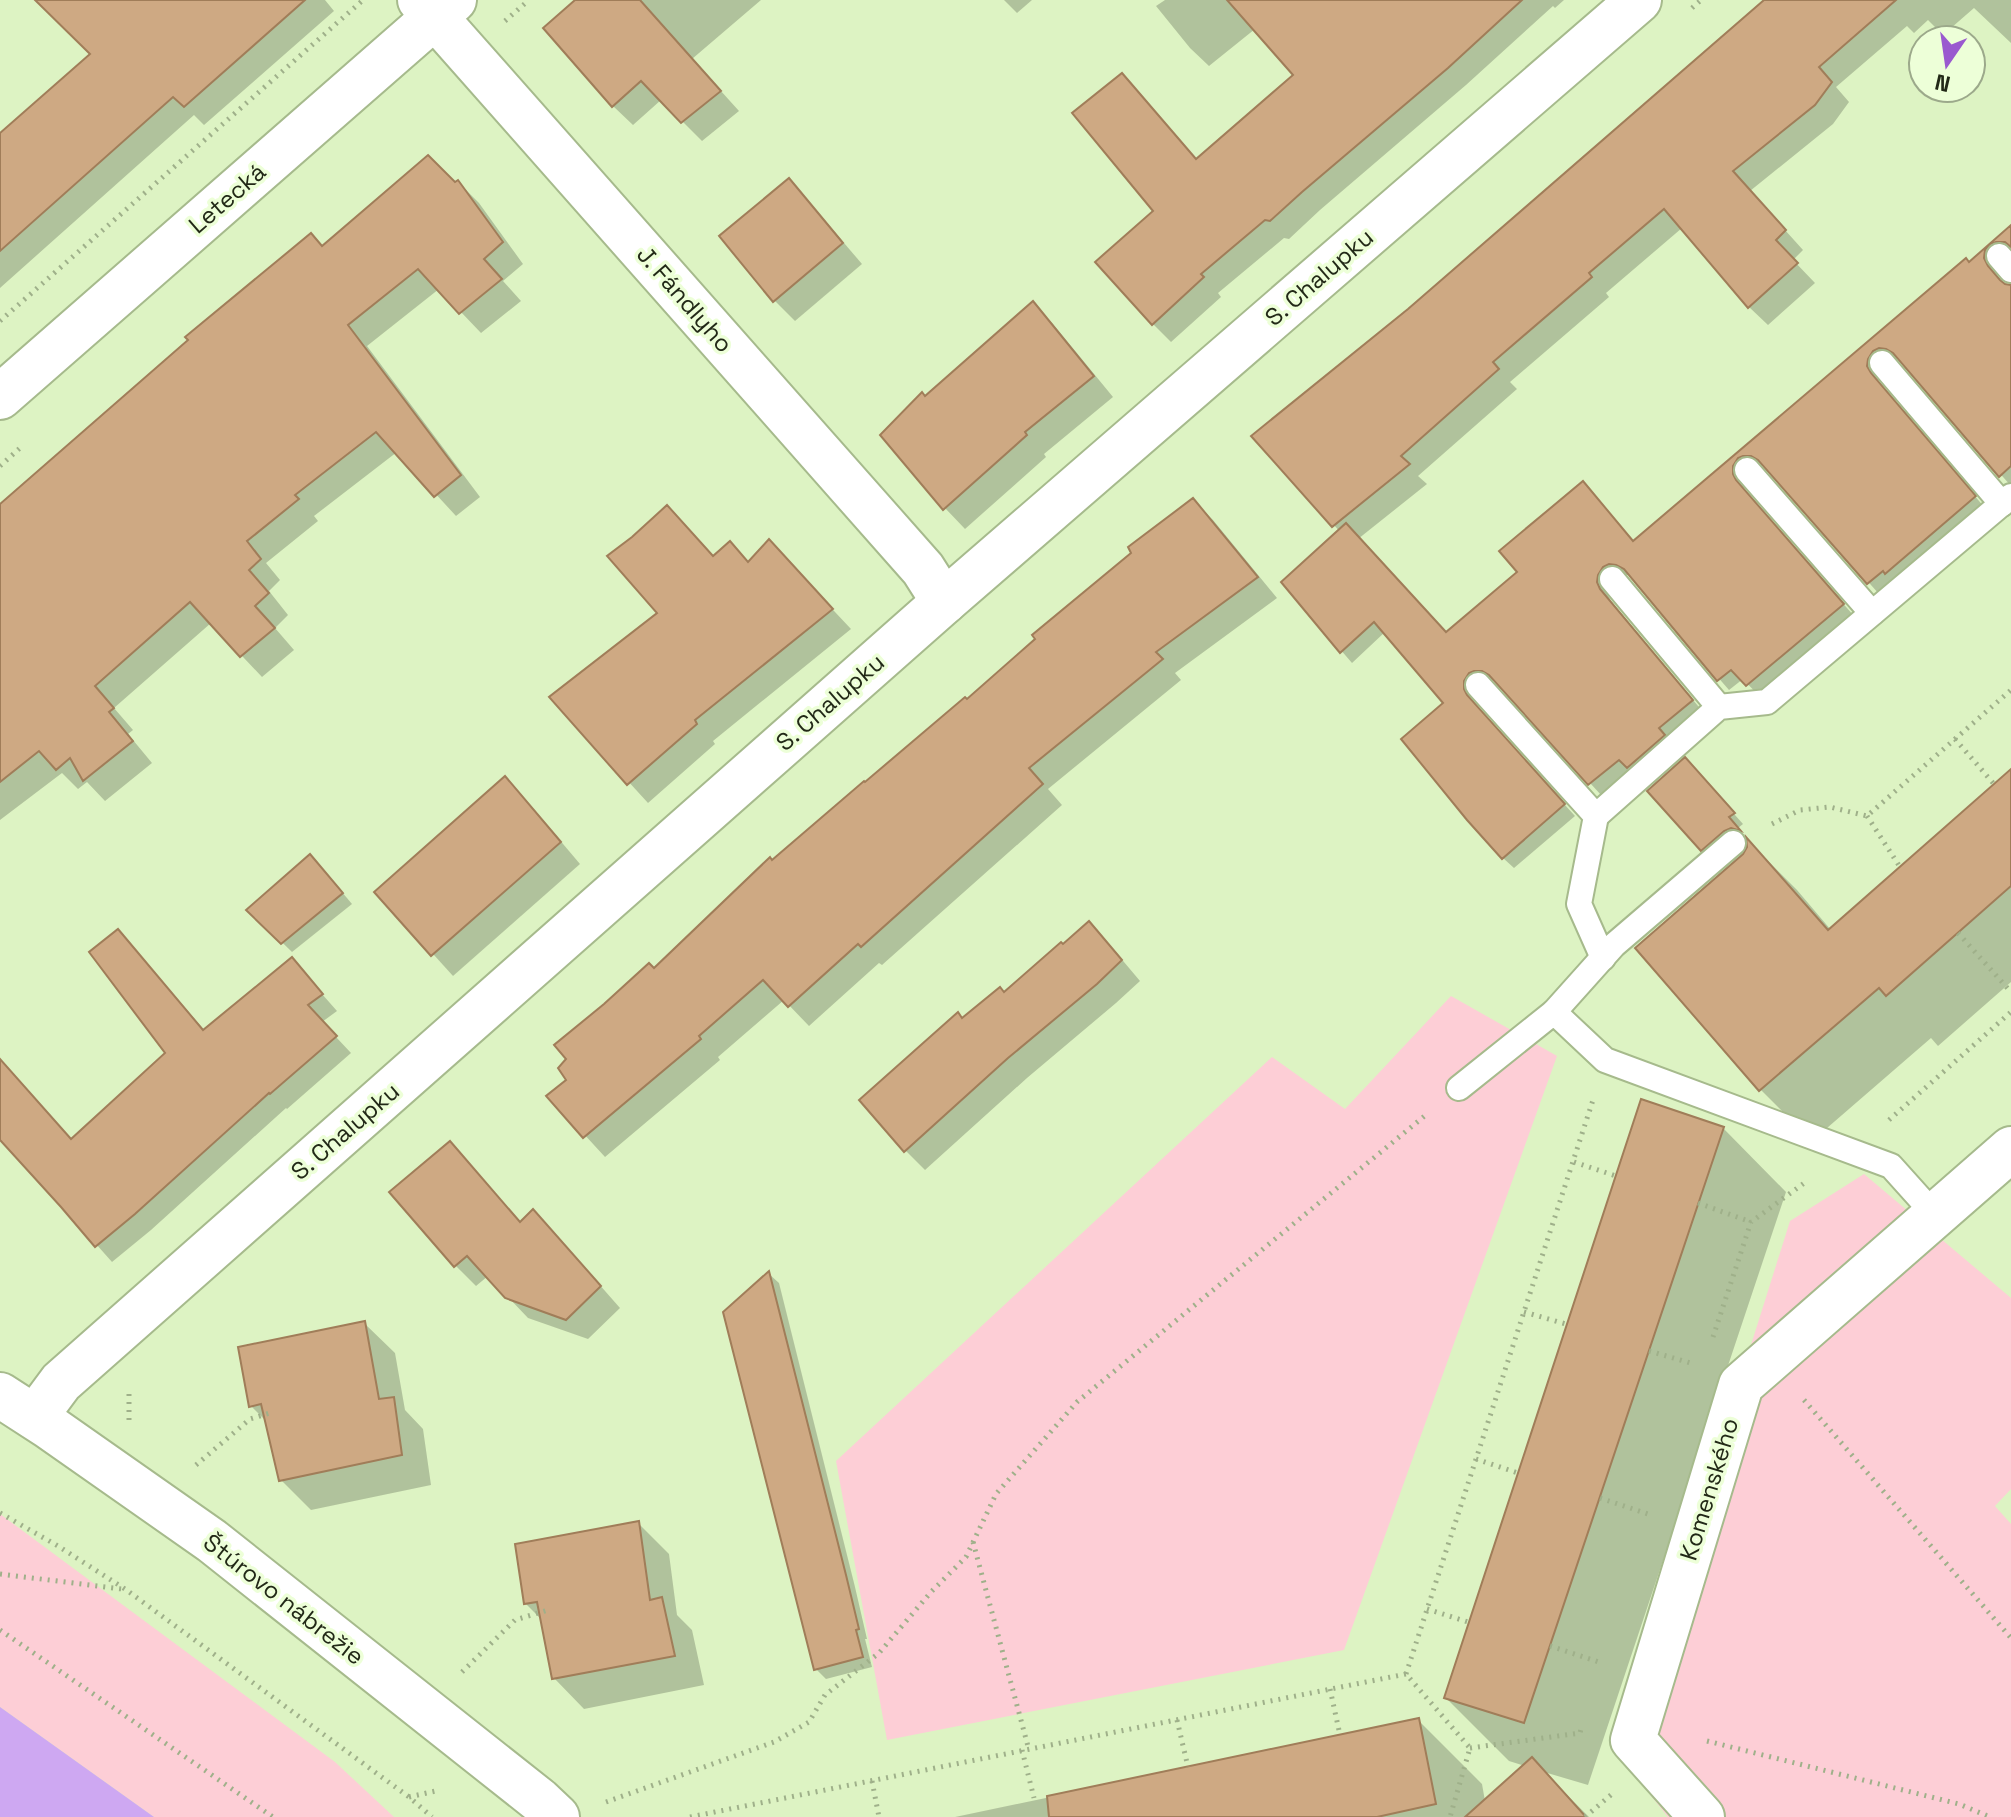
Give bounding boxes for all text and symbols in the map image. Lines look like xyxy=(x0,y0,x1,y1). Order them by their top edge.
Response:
north arrow xyxy=(1907,24,1987,104)
text: N xyxy=(1932,68,1953,99)
street label: Letecká xyxy=(182,156,272,240)
street label: S. Chalupku xyxy=(1258,221,1380,333)
street label: J. Fándlyho xyxy=(630,239,740,359)
street label: S. Chalupku xyxy=(769,646,891,758)
street label: S. Chalupku xyxy=(284,1075,406,1187)
street label: Komenského xyxy=(1673,1414,1745,1564)
street label: Štúrovo nábrežie xyxy=(197,1527,371,1671)

